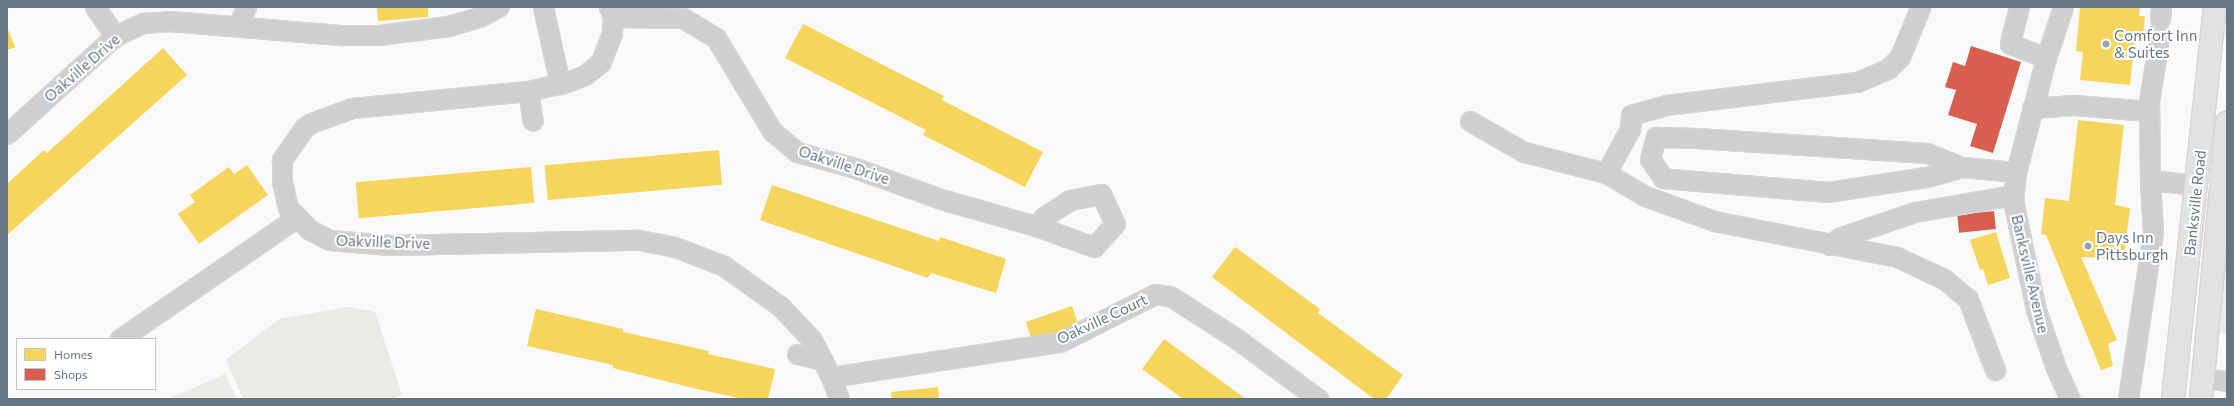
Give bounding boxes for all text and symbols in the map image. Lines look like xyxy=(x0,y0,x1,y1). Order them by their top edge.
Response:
place label: Comfort Inn & Suites xyxy=(2114,26,2197,61)
street label: Oakville Drive xyxy=(40,30,124,106)
marker: Comfort Inn & Suites xyxy=(2101,39,2111,49)
street label: Oakville Drive xyxy=(796,142,892,188)
street label: Banksville Road xyxy=(2181,149,2209,257)
street label: Banksville Avenue xyxy=(2008,213,2052,335)
place label: Days Inn Pittsburgh xyxy=(2096,228,2168,263)
street label: Oakville Drive xyxy=(336,231,430,253)
marker: Days Inn Pittsburgh xyxy=(2083,241,2093,251)
street label: Oakville Court xyxy=(1054,290,1150,348)
legend xyxy=(16,338,156,390)
text: Homes xyxy=(54,347,92,361)
text: Shops xyxy=(54,367,88,381)

